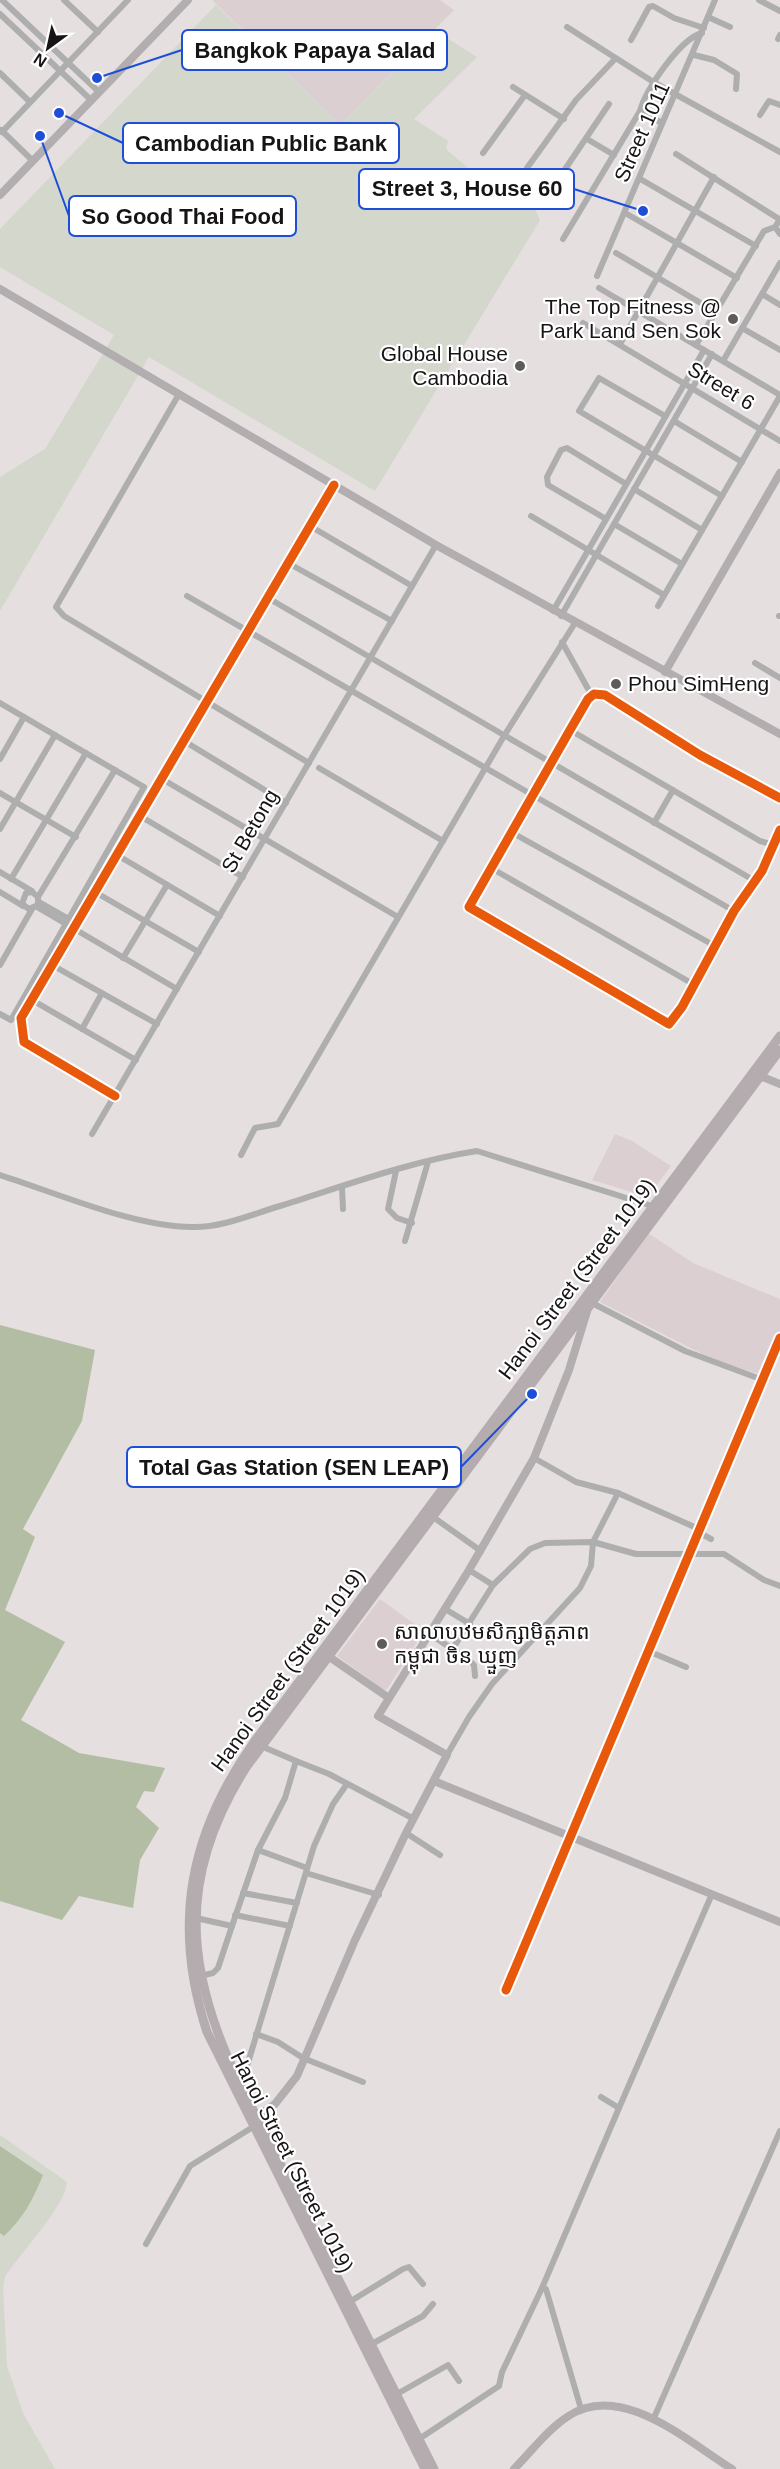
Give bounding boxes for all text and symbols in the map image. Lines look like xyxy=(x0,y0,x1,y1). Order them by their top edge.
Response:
north arrow xyxy=(18,18,78,78)
callout: Bangkok Papaya Salad xyxy=(182,30,447,70)
text: Bangkok Papaya Salad xyxy=(195,38,435,63)
text: N xyxy=(31,50,50,70)
street label: Street 1011 xyxy=(609,78,674,185)
callout: Cambodian Public Bank xyxy=(123,123,399,163)
text: Cambodian Public Bank xyxy=(135,131,388,156)
callout: Street 3, House 60 xyxy=(359,169,574,209)
text: Street 3, House 60 xyxy=(372,176,562,201)
callout: So Good Thai Food xyxy=(69,196,296,236)
text: So Good Thai Food xyxy=(82,204,284,229)
place label: The Top Fitness @ Park Land Sen Sok xyxy=(540,295,721,342)
marker: The Top Fitness @ Park Land Sen Sok xyxy=(726,312,740,326)
place label: Global House Cambodia xyxy=(381,342,508,389)
street label: Street 6 xyxy=(684,357,759,414)
marker: Global House Cambodia xyxy=(513,359,527,373)
place label: Phou SimHeng xyxy=(628,672,769,695)
marker: Phou SimHeng xyxy=(609,677,623,691)
street label: St Betong xyxy=(217,785,283,876)
street label: Hanoi Street (Street 1019) xyxy=(494,1174,660,1384)
callout: Total Gas Station (SEN LEAP) xyxy=(127,1447,461,1487)
text: Total Gas Station (SEN LEAP) xyxy=(139,1455,449,1480)
street label: Hanoi Street (Street 1019) xyxy=(206,1564,369,1776)
place label: សាលាបឋមសិក្សាមិត្តភាព កម្ពុជា ចិន ឃ្មួញ xyxy=(394,1620,590,1675)
marker: សាលាបឋមសិក្សាមិត្តភាព កម្ពុជា ចិន ឃ្មួញ xyxy=(375,1637,389,1651)
street label: Hanoi Street (Street 1019) xyxy=(227,2047,358,2276)

